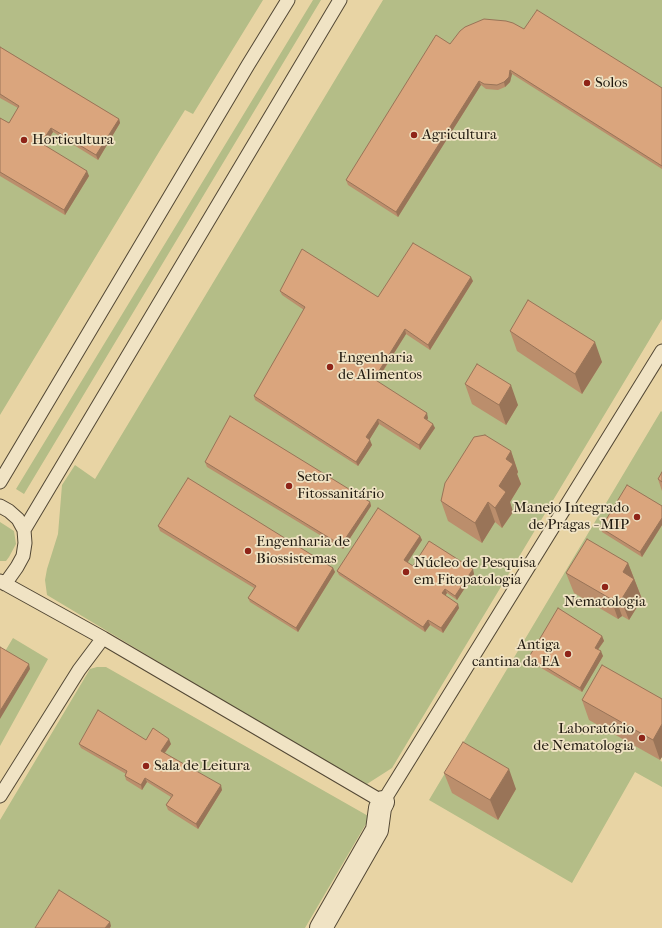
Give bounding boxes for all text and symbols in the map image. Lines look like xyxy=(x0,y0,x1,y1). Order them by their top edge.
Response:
place label: Solos xyxy=(595,74,627,92)
marker: Solos xyxy=(582,78,592,88)
place label: Agricultura xyxy=(422,126,497,144)
marker: Agricultura xyxy=(409,130,419,140)
place label: Horticultura xyxy=(32,131,114,149)
marker: Horticultura xyxy=(19,135,29,145)
place label: Engenharia de Alimentos xyxy=(338,349,422,384)
marker: Engenharia de Alimentos xyxy=(325,362,335,372)
place label: Setor Fitossanitário xyxy=(297,468,384,503)
marker: Setor Fitossanitário xyxy=(284,481,294,491)
place label: Manejo Integrado de Pragas - MIP xyxy=(513,499,629,534)
marker: Manejo Integrado de Pragas - MIP xyxy=(632,512,642,522)
place label: Engenharia de Biossistemas xyxy=(256,533,350,568)
marker: Engenharia de Biossistemas xyxy=(243,546,253,556)
place label: Núcleo de Pesquisa em Fitopatologia xyxy=(414,554,536,589)
marker: Núcleo de Pesquisa em Fitopatologia xyxy=(401,567,411,577)
marker: Nematologia xyxy=(600,582,610,592)
place label: Nematologia xyxy=(564,593,646,611)
place label: Antiga cantina da EA xyxy=(472,636,560,671)
marker: Antiga cantina da EA xyxy=(563,649,573,659)
place label: Laboratório de Nematologia xyxy=(533,720,634,755)
marker: Laboratório de Nematologia xyxy=(637,733,647,743)
place label: Sala de Leitura xyxy=(154,757,250,775)
marker: Sala de Leitura xyxy=(141,761,151,771)

